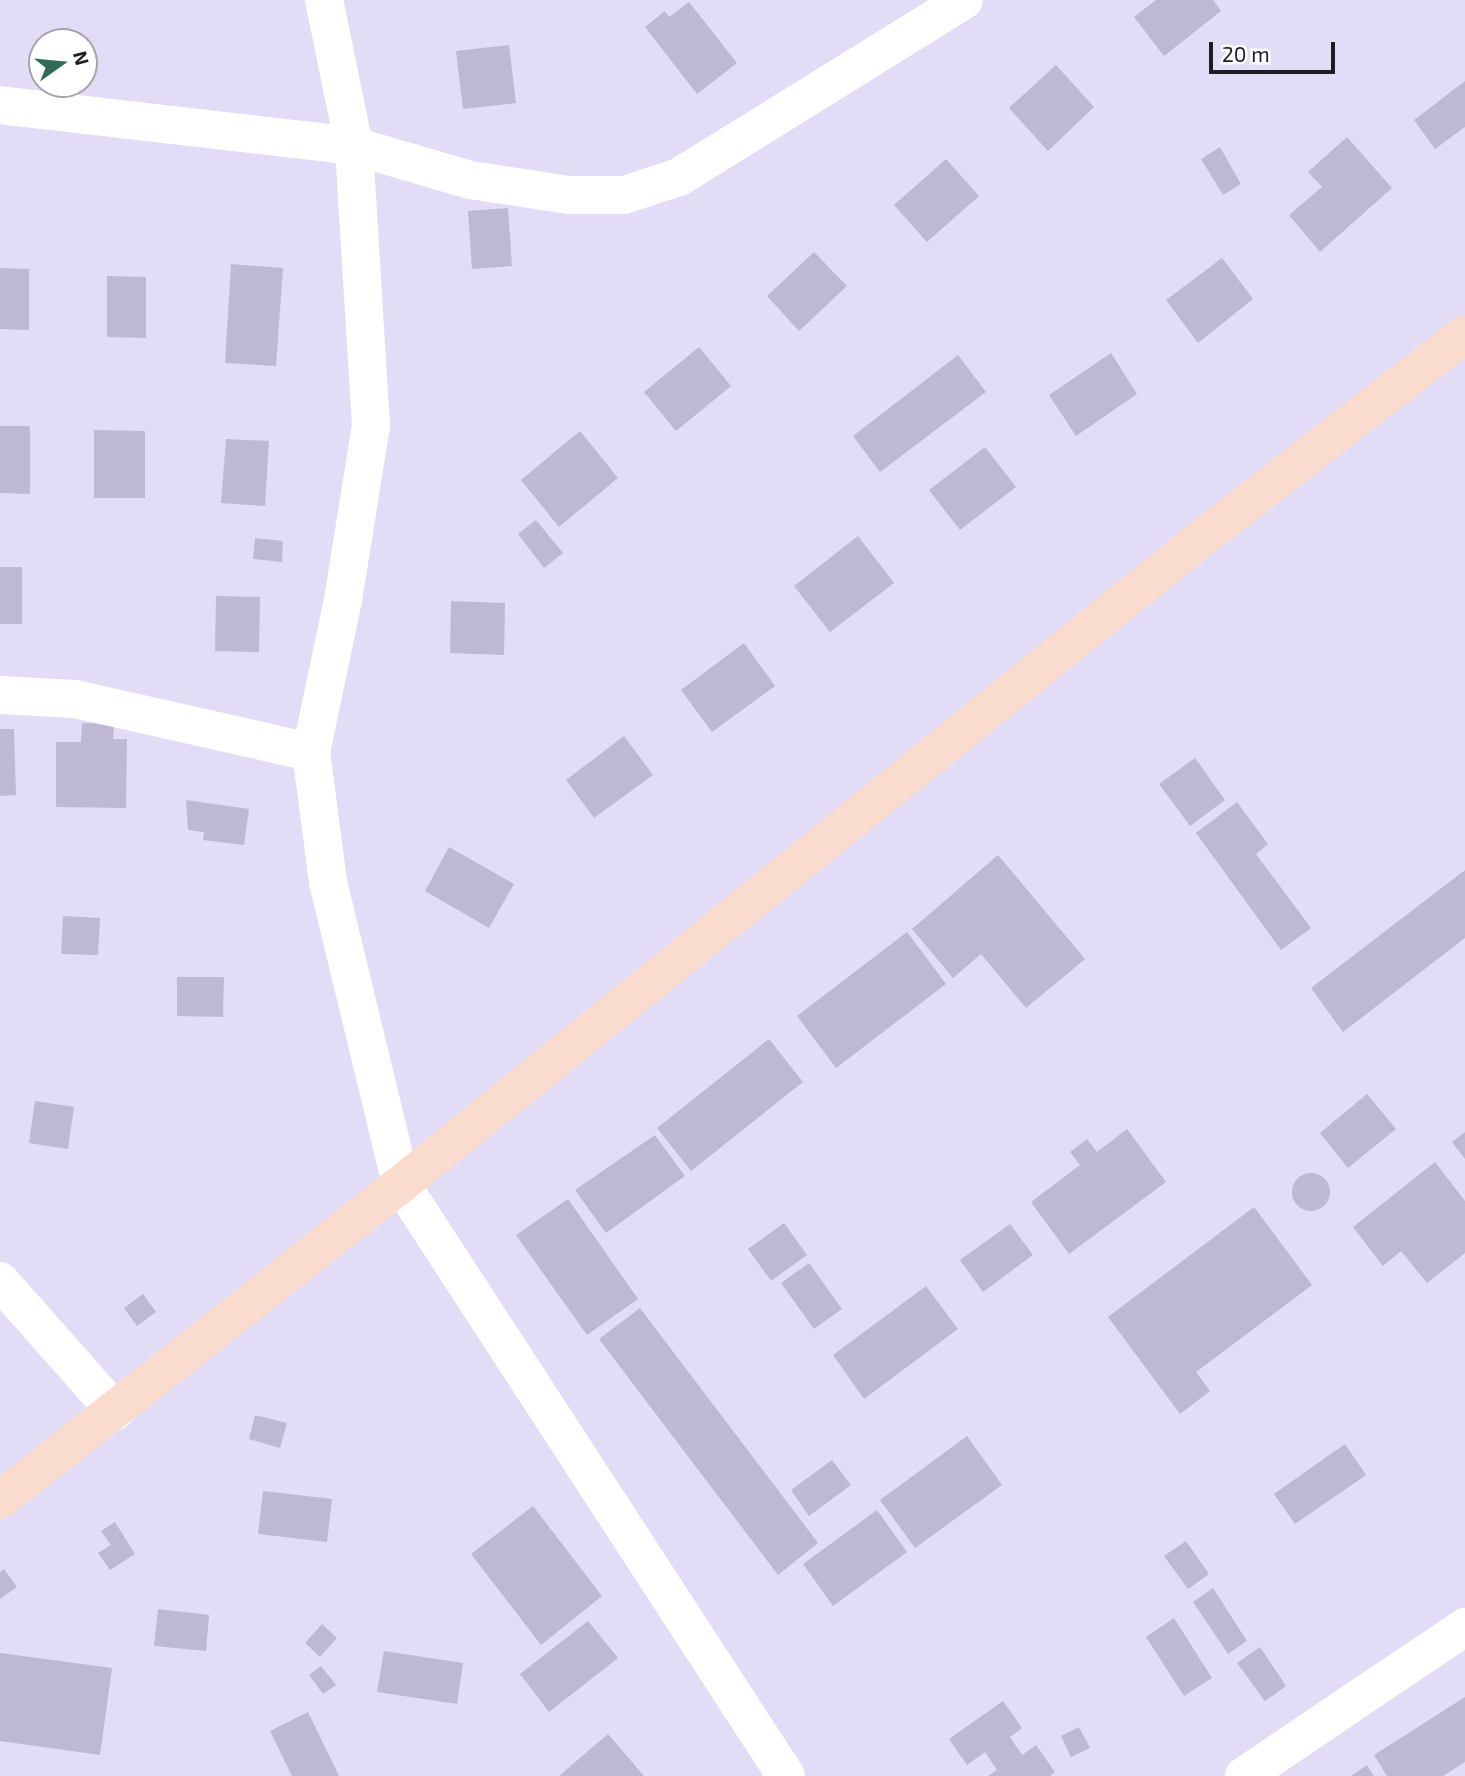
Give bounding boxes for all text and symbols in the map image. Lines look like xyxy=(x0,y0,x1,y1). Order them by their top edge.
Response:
north arrow xyxy=(28,28,98,98)
scale bar xyxy=(1213,28,1339,72)
text: 20 m xyxy=(1222,41,1270,66)
text: N xyxy=(69,48,95,68)

